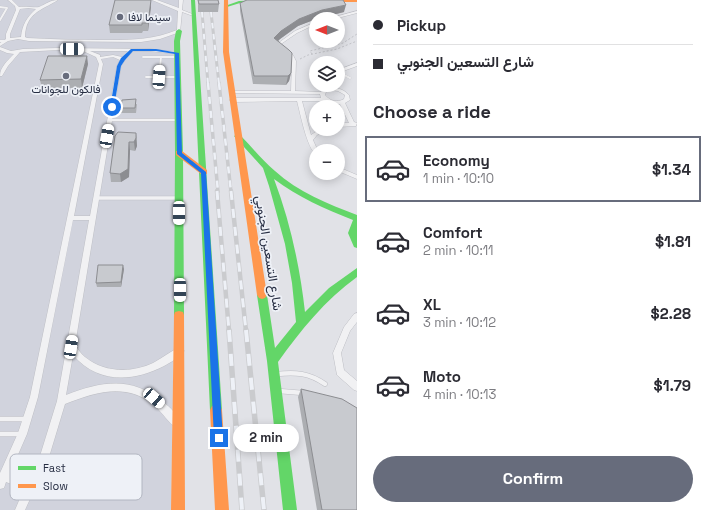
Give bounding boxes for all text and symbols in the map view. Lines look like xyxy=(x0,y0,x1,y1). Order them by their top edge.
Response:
place label: سينما لافا xyxy=(128,10,171,24)
marker: سينما لافا xyxy=(115,12,125,22)
north arrow xyxy=(309,12,345,48)
map controls xyxy=(309,12,345,180)
text: Pickup xyxy=(397,16,446,35)
car xyxy=(60,43,84,55)
text: شارع التسعين الجنوبي xyxy=(397,52,534,71)
button: layers xyxy=(309,56,345,92)
car xyxy=(152,65,166,89)
marker: فالكون للجوانات xyxy=(61,71,71,81)
place label: فالكون للجوانات xyxy=(31,82,101,96)
route start xyxy=(103,98,121,116)
button: + xyxy=(309,100,345,136)
text: Choose a ride xyxy=(373,100,491,123)
car xyxy=(99,123,115,149)
button: − xyxy=(309,144,345,180)
icon: car xyxy=(375,151,411,187)
text: Economy xyxy=(423,151,490,170)
text: $1.34 xyxy=(652,160,691,179)
text: 1 min · 10:10 xyxy=(423,170,494,187)
street label: شارع التسعين الجنوبي xyxy=(250,194,287,312)
car xyxy=(173,201,185,225)
icon: car xyxy=(375,223,411,259)
text: Comfort xyxy=(423,223,483,242)
text: $1.81 xyxy=(655,232,691,251)
text: 2 min · 10:11 xyxy=(423,242,494,259)
car xyxy=(174,278,186,302)
icon: car xyxy=(375,295,411,331)
text: XL xyxy=(423,295,441,314)
text: $2.28 xyxy=(651,304,691,323)
text: 3 min · 10:12 xyxy=(423,314,496,331)
car xyxy=(63,334,79,360)
icon: car xyxy=(375,367,411,403)
text: Moto xyxy=(423,367,461,386)
text: $1.79 xyxy=(654,376,691,395)
car xyxy=(141,386,167,410)
text: 4 min · 10:13 xyxy=(423,386,496,403)
callout: 2 min xyxy=(233,424,299,452)
route end xyxy=(210,429,228,447)
text: 2 min xyxy=(249,429,283,446)
legend xyxy=(10,454,142,500)
button: Confirm xyxy=(373,456,693,502)
text: Fast xyxy=(43,461,66,475)
text: Slow xyxy=(43,479,68,493)

